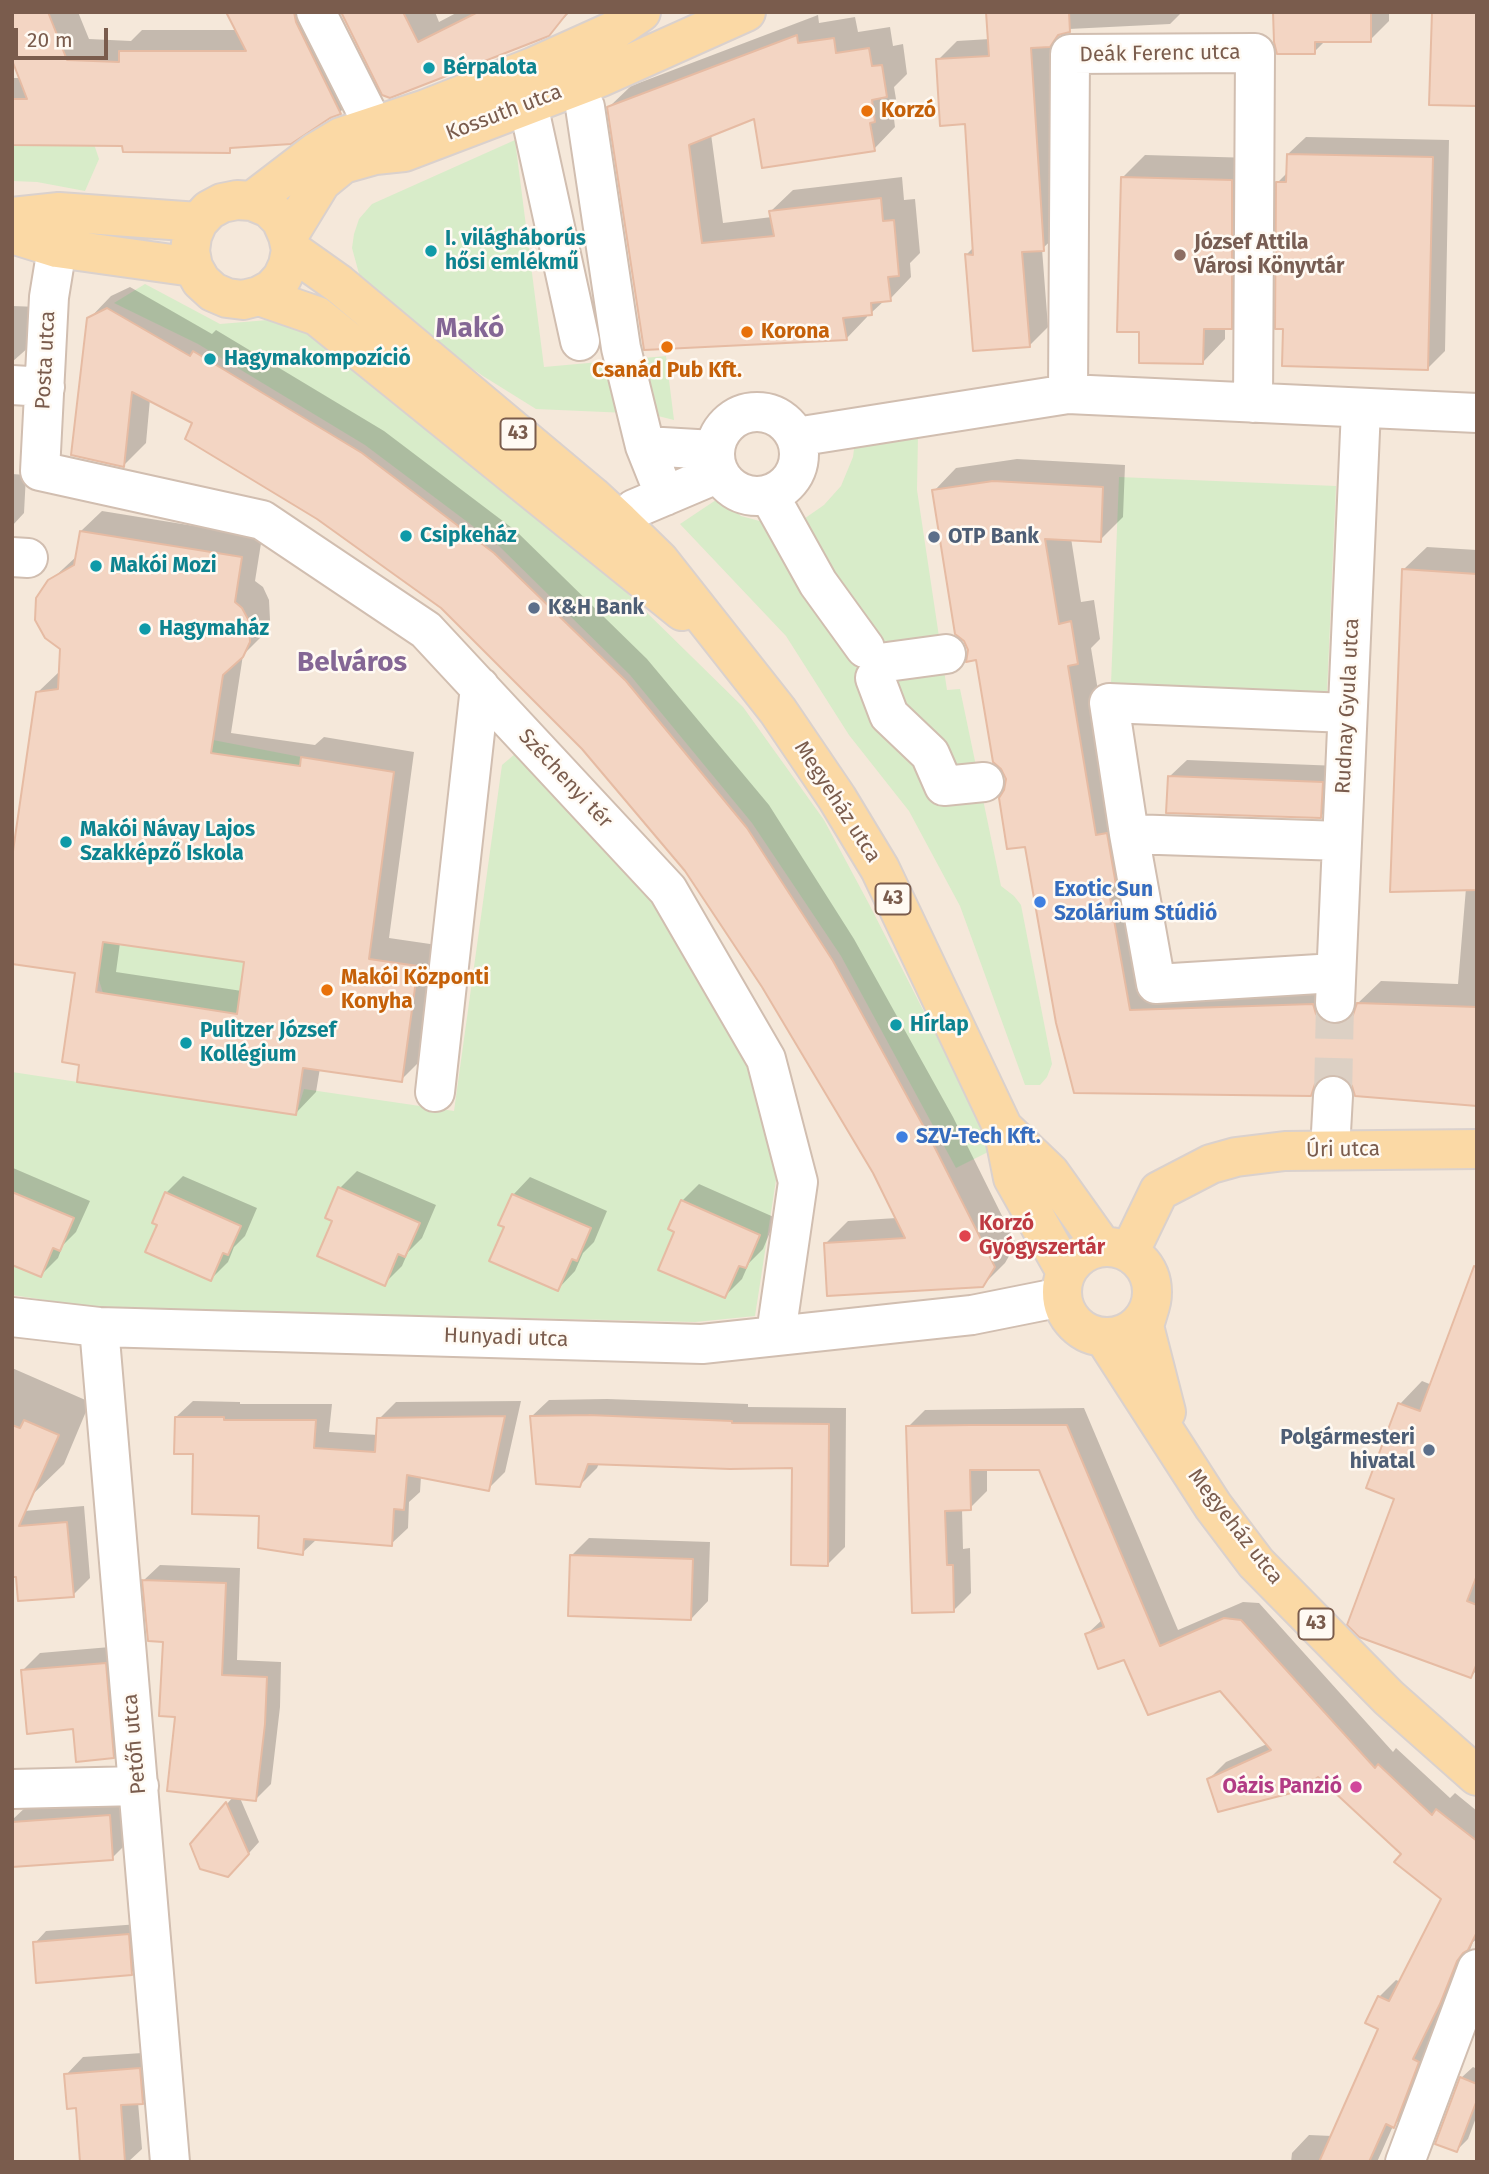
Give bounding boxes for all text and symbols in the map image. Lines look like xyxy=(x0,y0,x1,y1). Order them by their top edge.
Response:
scale bar xyxy=(18,14,112,58)
text: 20 m xyxy=(27,27,73,53)
street label: Deák Ferenc utca xyxy=(1079,40,1241,68)
place label: Bérpalota xyxy=(443,55,537,81)
marker: Bérpalota xyxy=(421,60,437,76)
street label: Kossuth utca xyxy=(442,79,566,147)
place label: Korzó xyxy=(881,98,936,124)
marker: Korzó xyxy=(859,103,875,119)
place label: I. világháborús hősi emlékmű xyxy=(445,226,586,276)
place label: József Attila Városi Könyvtár xyxy=(1194,230,1344,280)
marker: I. világháborús hősi emlékmű xyxy=(423,243,439,259)
marker: József Attila Városi Könyvtár xyxy=(1172,247,1188,263)
street label: Posta utca xyxy=(31,310,61,410)
district label: Makó xyxy=(436,312,504,346)
place label: Korona xyxy=(761,319,830,345)
marker: Korona xyxy=(739,324,755,340)
marker: Csanád Pub Kft. xyxy=(659,339,675,355)
place label: Hagymakompozíció xyxy=(224,346,411,372)
marker: Hagymakompozíció xyxy=(202,351,218,367)
place label: Csanád Pub Kft. xyxy=(592,358,742,384)
road number: 43 xyxy=(500,418,536,449)
place label: Csipkeház xyxy=(420,523,517,549)
place label: OTP Bank xyxy=(948,524,1039,550)
marker: Csipkeház xyxy=(398,528,414,544)
marker: OTP Bank xyxy=(926,529,942,545)
place label: Makói Mozi xyxy=(110,553,217,579)
marker: Makói Mozi xyxy=(88,558,104,574)
place label: K&H Bank xyxy=(548,595,644,621)
marker: K&H Bank xyxy=(526,600,542,616)
place label: Hagymaház xyxy=(159,616,269,642)
street label: Rudnay Gyula utca xyxy=(1331,617,1365,795)
marker: Hagymaház xyxy=(137,621,153,637)
district label: Belváros xyxy=(297,646,407,680)
street label: Széchenyi tér xyxy=(513,724,617,834)
street label: Megyeház utca xyxy=(788,737,886,867)
place label: Makói Návay Lajos Szakképző Iskola xyxy=(80,817,255,867)
marker: Makói Návay Lajos Szakképző Iskola xyxy=(58,834,74,850)
place label: Exotic Sun Szolárium Stúdió xyxy=(1054,877,1217,927)
road number: 43 xyxy=(876,884,910,914)
marker: Exotic Sun Szolárium Stúdió xyxy=(1032,894,1048,910)
place label: Makói Központi Konyha xyxy=(341,965,489,1015)
marker: Makói Központi Konyha xyxy=(319,982,335,998)
place label: Hírlap xyxy=(910,1012,969,1038)
marker: Hírlap xyxy=(888,1017,904,1033)
place label: Pulitzer József Kollégium xyxy=(200,1018,336,1068)
marker: Pulitzer József Kollégium xyxy=(178,1035,194,1051)
place label: SZV-Tech Kft. xyxy=(916,1124,1041,1150)
marker: SZV-Tech Kft. xyxy=(894,1129,910,1145)
street label: Úri utca xyxy=(1306,1137,1380,1163)
place label: Korzó Gyógyszertár xyxy=(979,1211,1105,1261)
marker: Korzó Gyógyszertár xyxy=(957,1228,973,1244)
street label: Hunyadi utca xyxy=(443,1323,569,1353)
place label: Polgármesteri hivatal xyxy=(1280,1425,1415,1475)
marker: Polgármesteri hivatal xyxy=(1421,1442,1437,1458)
street label: Megyeház utca xyxy=(1182,1464,1288,1590)
road number: 43 xyxy=(1298,1608,1334,1640)
street label: Petőfi utca xyxy=(118,1693,152,1795)
place label: Oázis Panzió xyxy=(1223,1774,1342,1800)
marker: Oázis Panzió xyxy=(1348,1779,1364,1795)

